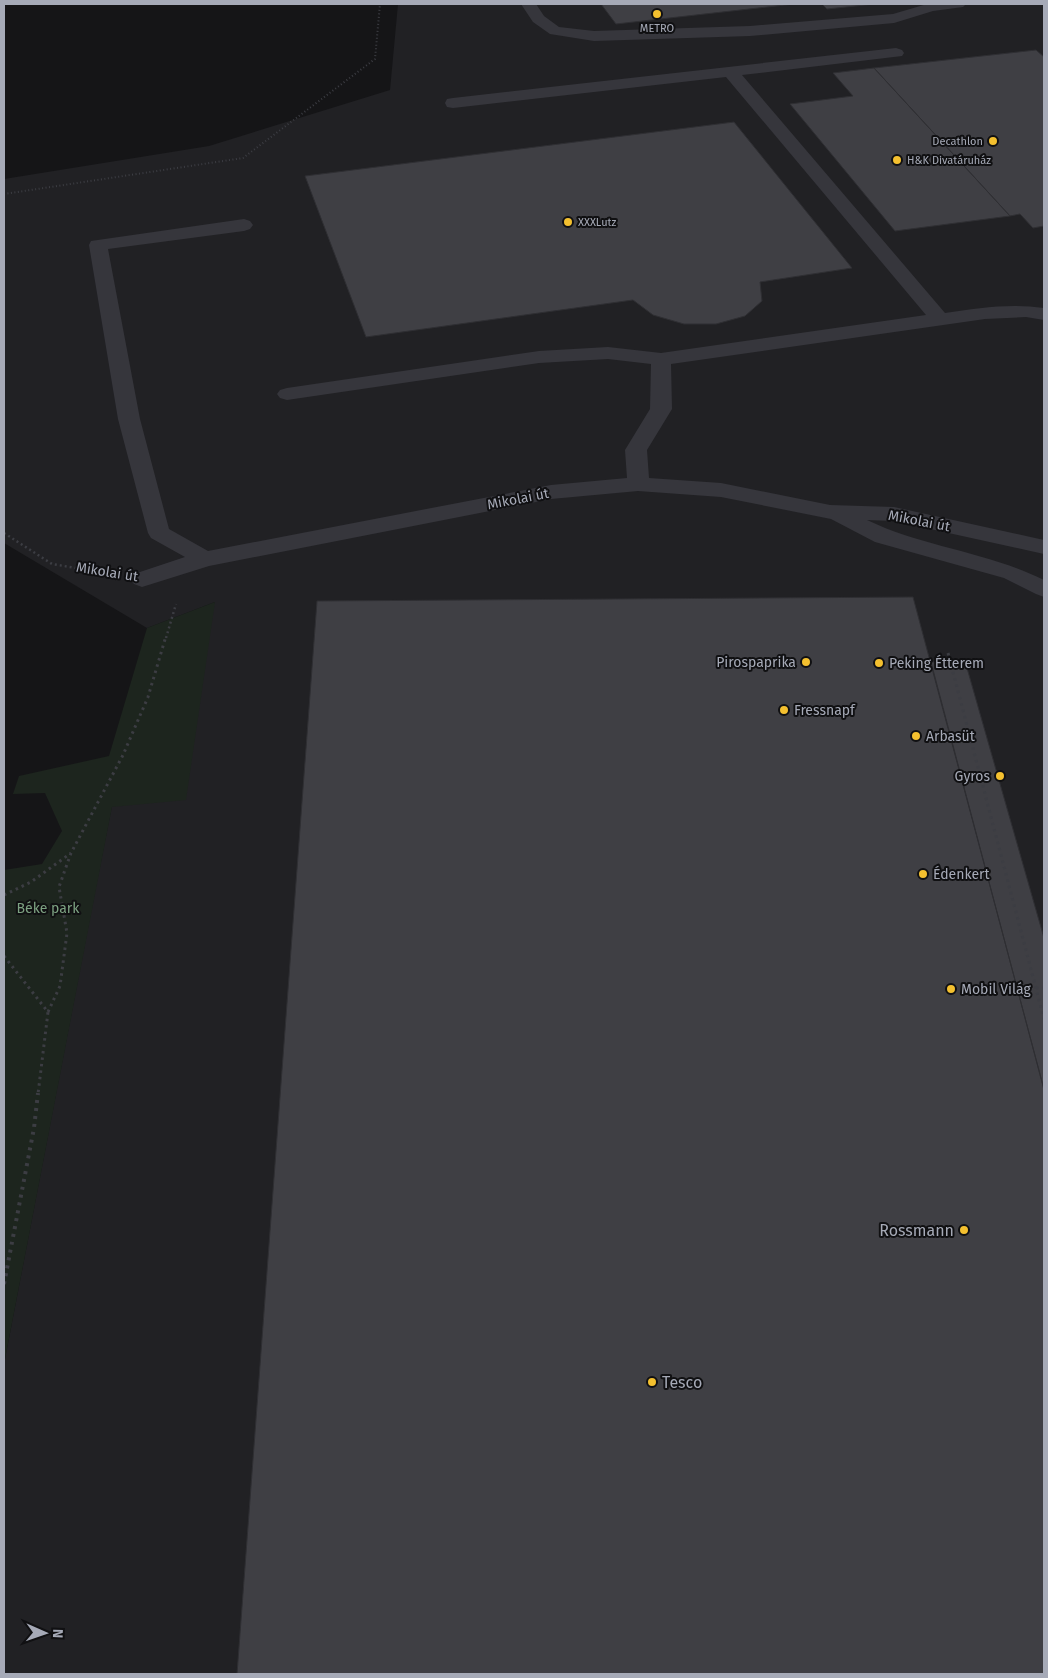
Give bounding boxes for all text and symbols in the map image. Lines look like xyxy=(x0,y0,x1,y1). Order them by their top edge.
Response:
marker: METRO xyxy=(651,8,663,20)
place label: METRO xyxy=(640,22,674,35)
place label: Decathlon xyxy=(932,135,983,148)
marker: Decathlon xyxy=(987,135,999,147)
marker: H&K Divatáruház xyxy=(891,154,903,166)
place label: H&K Divatáruház xyxy=(907,154,991,167)
marker: XXXLutz xyxy=(562,216,574,228)
place label: XXXLutz xyxy=(578,216,617,229)
street label: Mikolai út xyxy=(486,485,551,513)
street label: Mikolai út xyxy=(887,507,952,535)
street label: Mikolai út xyxy=(75,559,140,585)
place label: Pirospaprika xyxy=(716,654,796,671)
place label: Peking Étterem xyxy=(889,654,984,672)
marker: Pirospaprika xyxy=(800,656,812,668)
marker: Peking Étterem xyxy=(873,657,885,669)
place label: Fressnapf xyxy=(794,702,856,719)
marker: Fressnapf xyxy=(778,704,790,716)
place label: Arbasüt xyxy=(926,728,976,745)
marker: Arbasüt xyxy=(910,730,922,742)
place label: Gyros xyxy=(955,768,990,785)
marker: Gyros xyxy=(994,770,1006,782)
place label: Édenkert xyxy=(933,865,990,883)
marker: Édenkert xyxy=(917,868,929,880)
park label: Béke park xyxy=(17,900,80,917)
place label: Mobil Világ xyxy=(961,981,1031,998)
marker: Mobil Világ xyxy=(945,983,957,995)
place label: Rossmann xyxy=(879,1221,954,1240)
marker: Rossmann xyxy=(958,1224,970,1236)
place label: Tesco xyxy=(662,1373,702,1392)
marker: Tesco xyxy=(646,1376,658,1388)
north arrow xyxy=(20,1608,70,1658)
text: N xyxy=(49,1628,66,1638)

